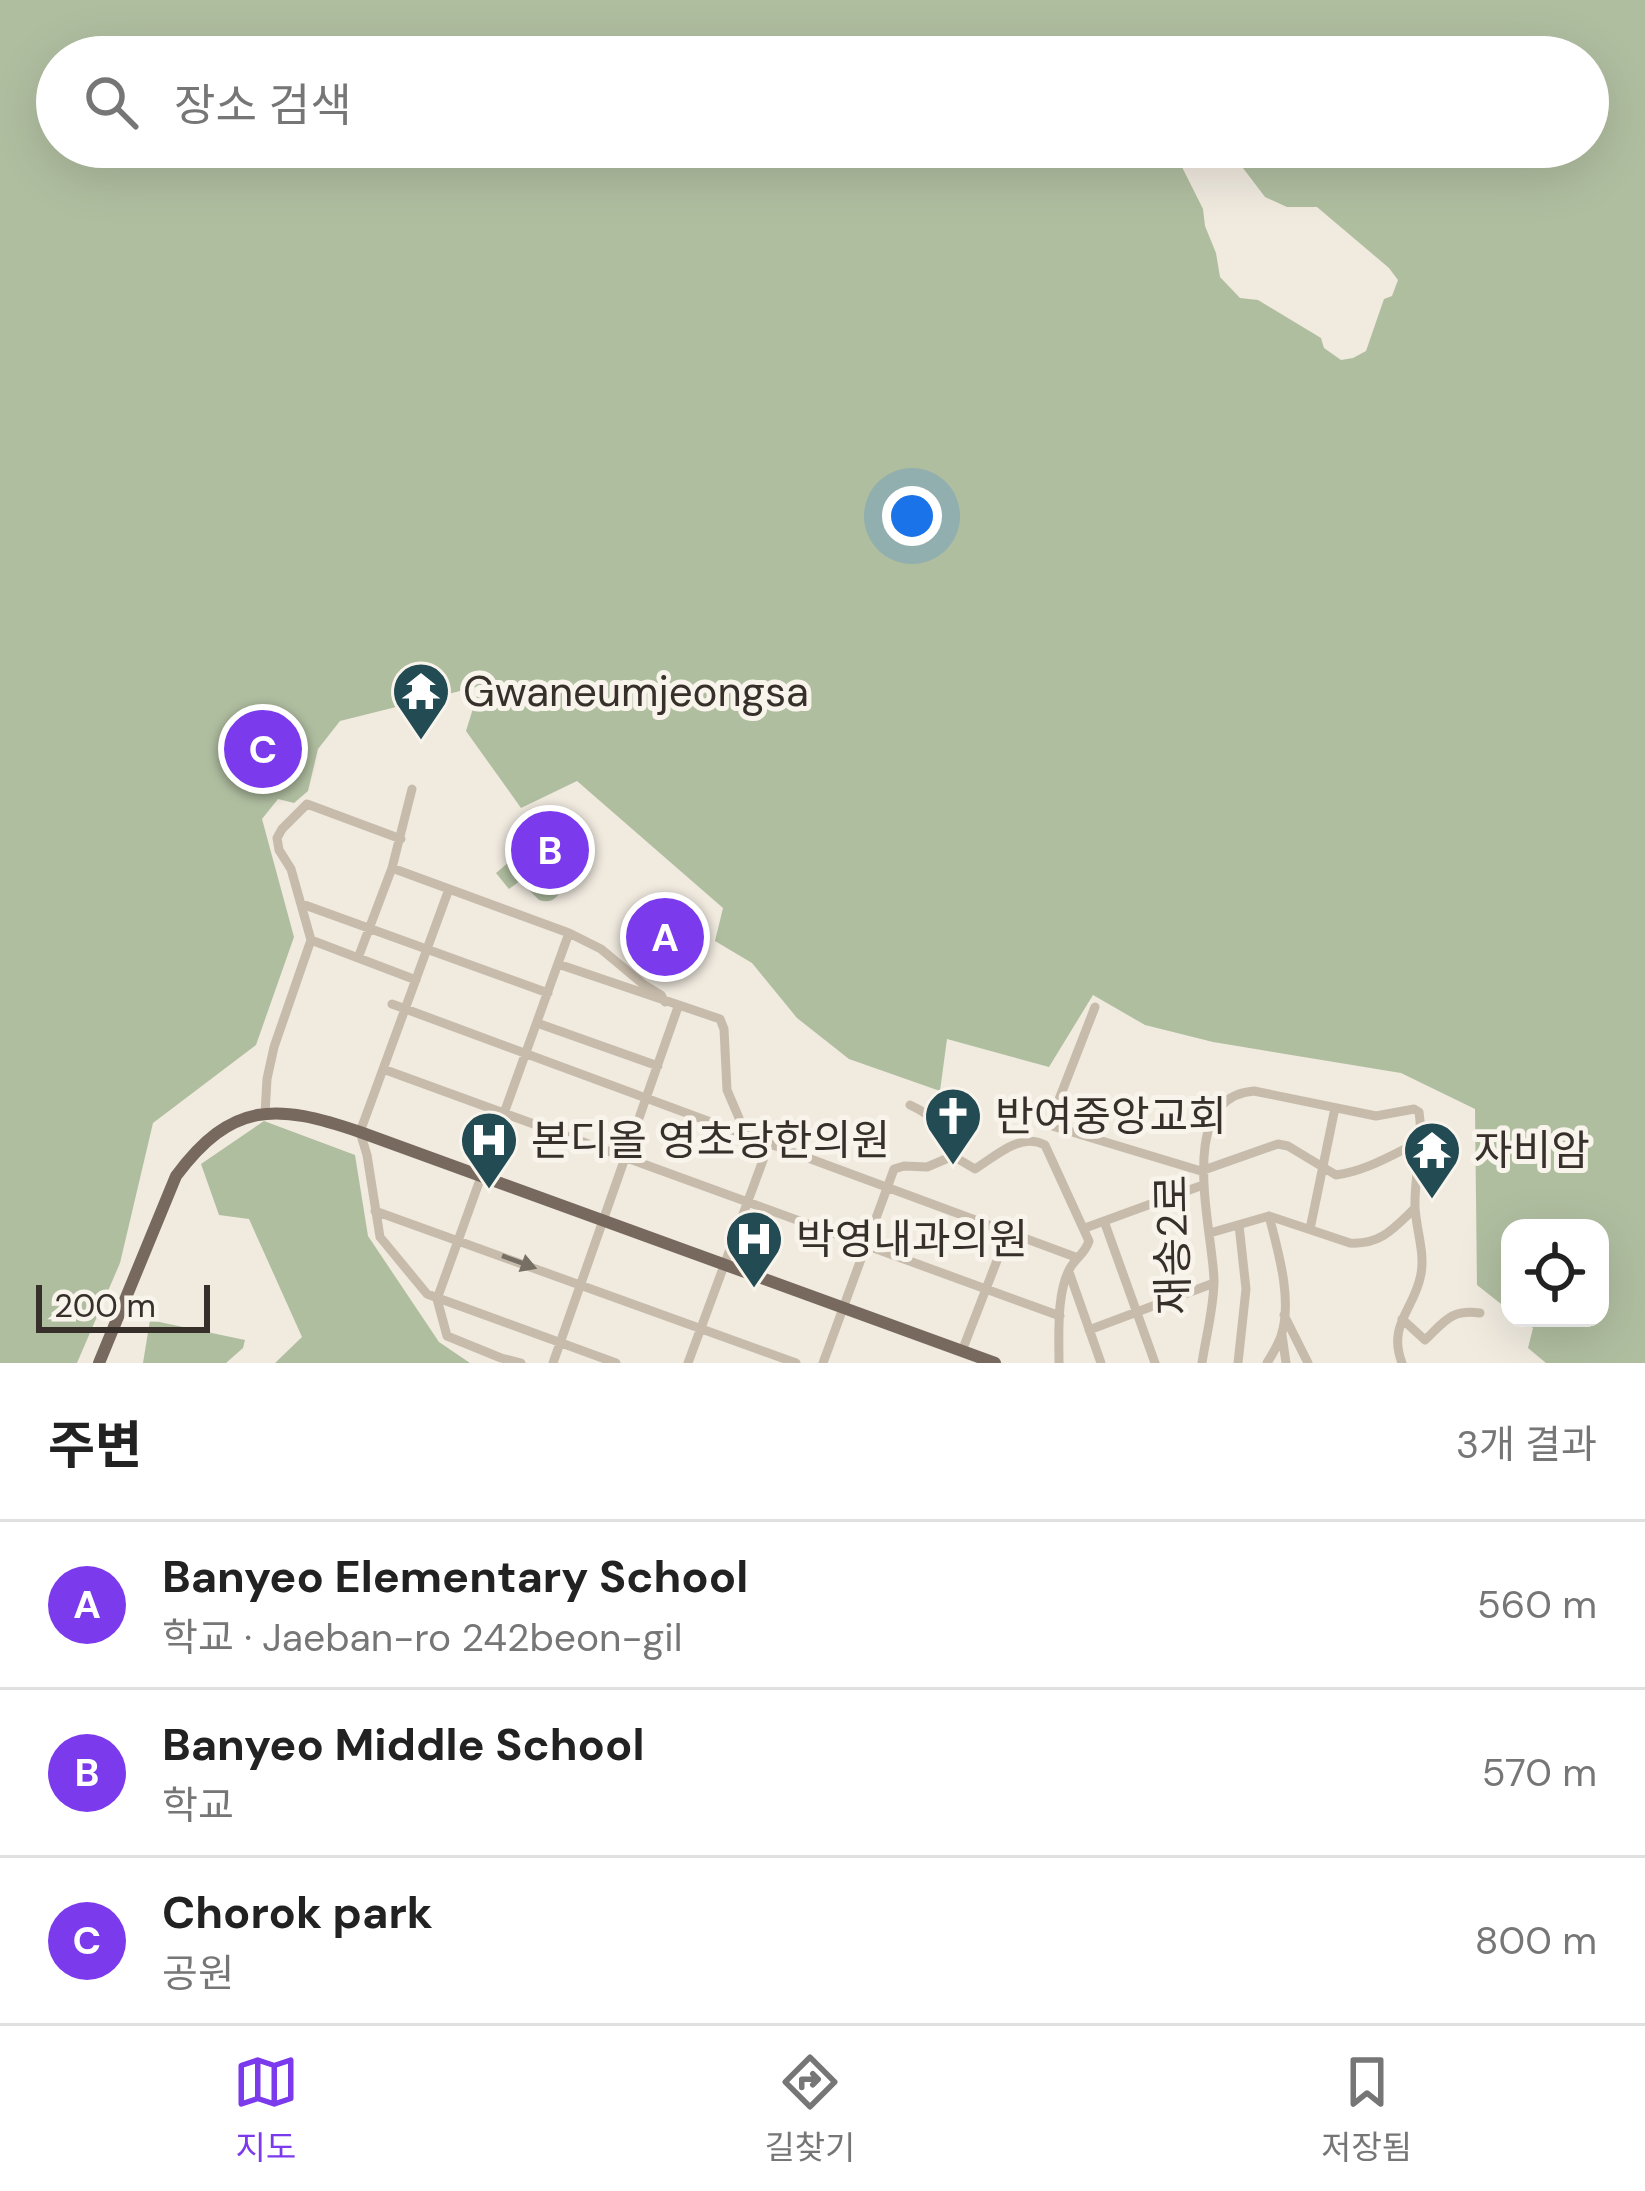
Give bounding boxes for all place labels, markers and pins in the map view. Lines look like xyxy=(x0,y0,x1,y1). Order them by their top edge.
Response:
temple icon: Gwaneumjeongsa xyxy=(390,660,452,742)
place label: Gwaneumjeongsa xyxy=(463,664,809,719)
pin: C xyxy=(224,704,302,794)
pin: B xyxy=(511,805,589,895)
pin: A xyxy=(626,892,704,982)
church icon: 반여중앙교회 xyxy=(922,1085,984,1167)
place label: 반여중앙교회 xyxy=(995,1089,1227,1144)
hospital icon: 본디올 영초당한의원 xyxy=(458,1109,520,1191)
place label: 본디올 영초당한의원 xyxy=(531,1113,890,1168)
temple icon: 자비암 xyxy=(1401,1119,1463,1201)
place label: 자비암 xyxy=(1474,1123,1590,1178)
hospital icon: 박영내과의원 xyxy=(723,1208,785,1290)
place label: 박영내과의원 xyxy=(796,1212,1028,1267)

